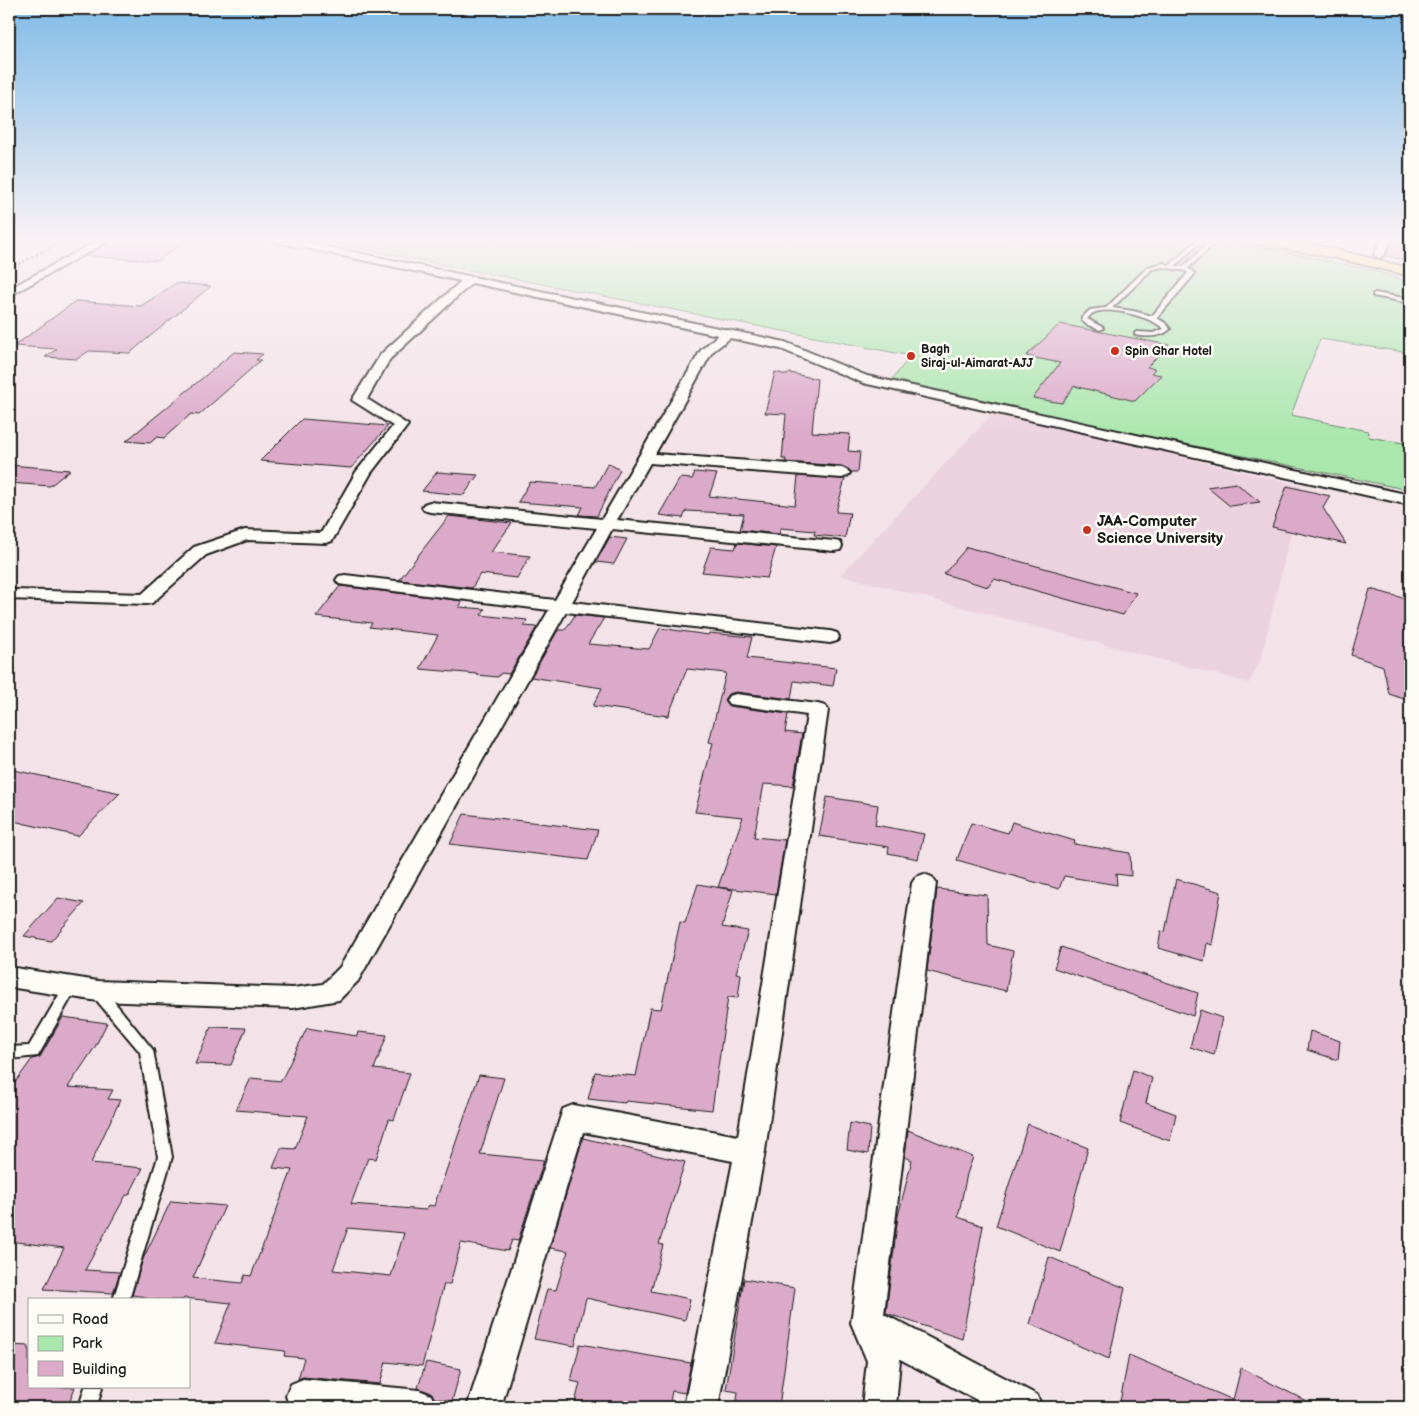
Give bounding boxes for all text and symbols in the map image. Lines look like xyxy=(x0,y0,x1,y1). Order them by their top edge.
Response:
place label: Bagh Siraj-ul-Aimarat-AJJ xyxy=(921,342,1034,371)
place label: Spin Ghar Hotel xyxy=(1125,344,1212,359)
marker: Spin Ghar Hotel xyxy=(1109,345,1121,357)
marker: Bagh Siraj-ul-Aimarat-AJJ xyxy=(905,350,917,362)
place label: JAA-Computer Science University xyxy=(1097,512,1223,548)
marker: JAA-Computer Science University xyxy=(1081,524,1093,536)
legend xyxy=(28,1298,190,1388)
text: Road xyxy=(72,1310,108,1329)
text: Park xyxy=(72,1334,103,1353)
text: Building xyxy=(72,1360,127,1379)

